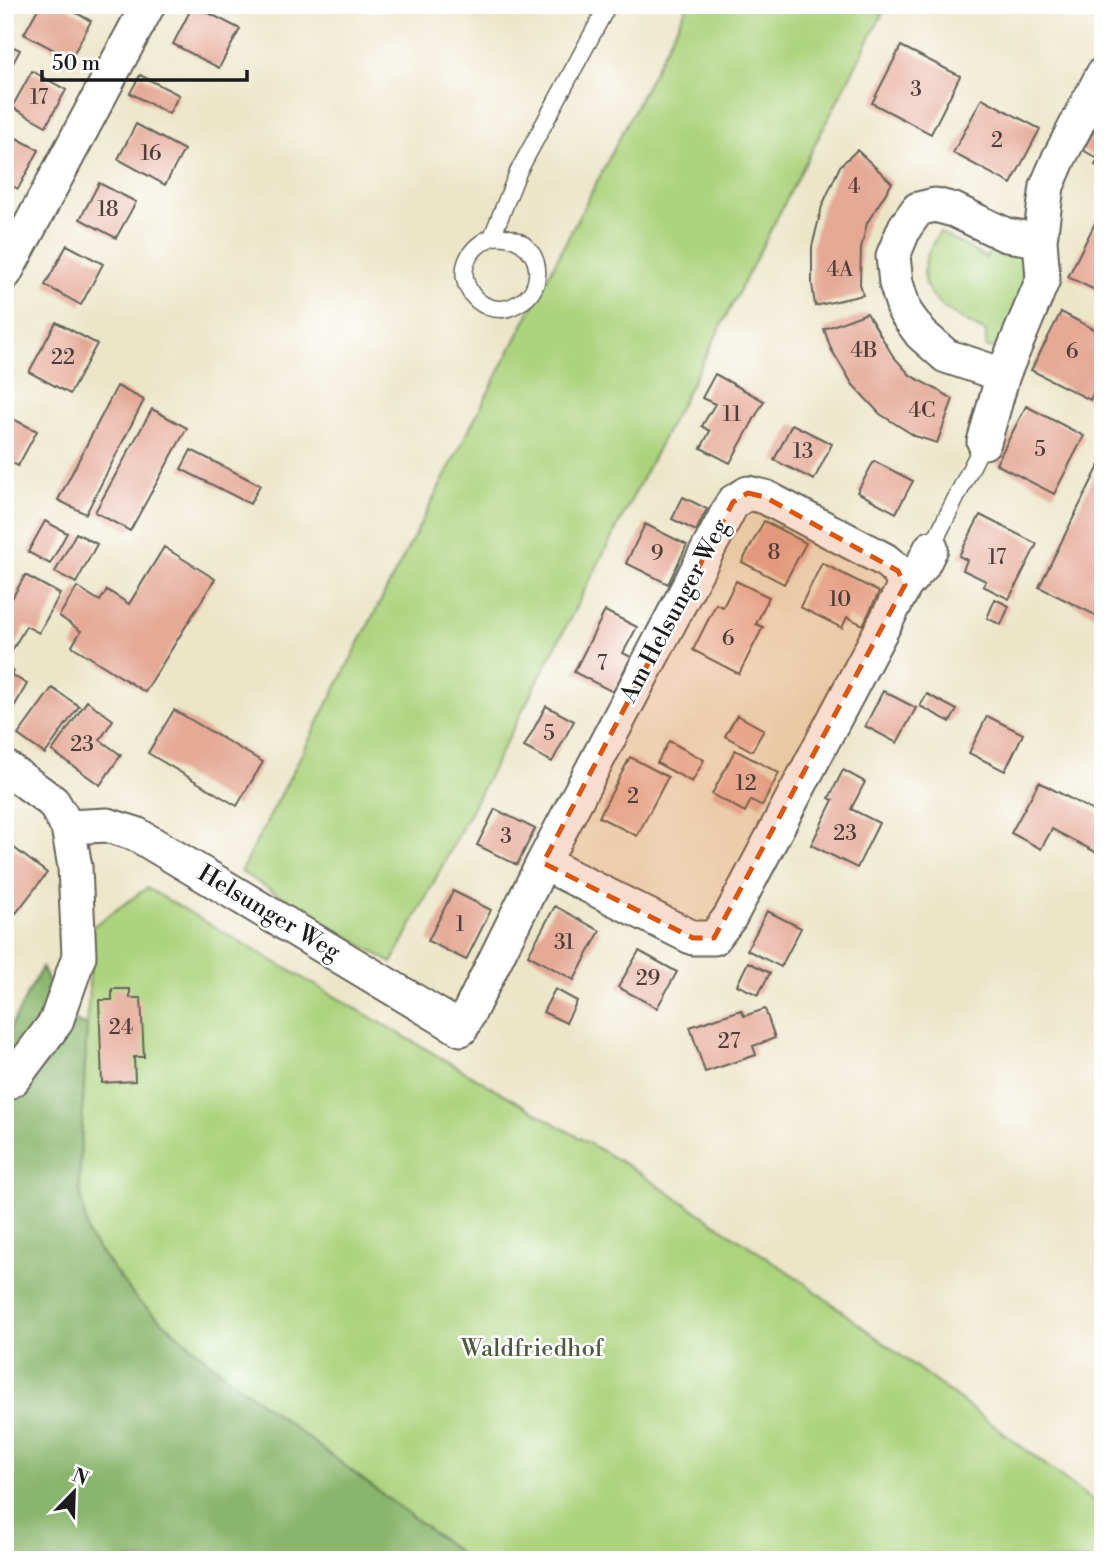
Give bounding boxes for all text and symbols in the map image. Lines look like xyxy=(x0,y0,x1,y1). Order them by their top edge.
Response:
scale bar xyxy=(42,38,247,82)
text: 50 m xyxy=(52,51,100,77)
house number: 3 xyxy=(910,77,922,103)
house number: 17 xyxy=(30,85,49,111)
house number: 2 xyxy=(991,128,1003,154)
house number: 16 xyxy=(140,141,162,167)
house number: 4 xyxy=(848,174,860,200)
house number: 18 xyxy=(97,197,119,223)
house number: 4A xyxy=(827,257,854,283)
house number: 4B xyxy=(850,338,878,364)
house number: 6 xyxy=(1066,339,1079,365)
house number: 22 xyxy=(51,345,75,371)
house number: 4C xyxy=(909,398,935,424)
house number: 11 xyxy=(723,402,741,428)
house number: 5 xyxy=(1034,437,1046,463)
house number: 13 xyxy=(793,439,813,465)
street label: Am Helsunger Weg xyxy=(613,514,736,709)
house number: 8 xyxy=(768,540,780,566)
house number: 9 xyxy=(651,541,663,567)
house number: 17 xyxy=(988,545,1007,571)
house number: 10 xyxy=(829,587,851,613)
house number: 6 xyxy=(722,626,735,652)
house number: 7 xyxy=(597,651,608,677)
house number: 5 xyxy=(543,721,555,747)
house number: 23 xyxy=(70,732,94,758)
house number: 12 xyxy=(735,771,757,797)
house number: 2 xyxy=(627,784,639,810)
house number: 23 xyxy=(833,821,857,847)
house number: 3 xyxy=(500,824,512,850)
street label: Helsunger Weg xyxy=(192,859,346,968)
house number: 1 xyxy=(455,912,465,938)
house number: 31 xyxy=(554,930,574,956)
house number: 29 xyxy=(636,966,660,992)
house number: 24 xyxy=(109,1015,133,1041)
house number: 27 xyxy=(718,1029,741,1055)
park label: Waldfriedhof xyxy=(460,1334,605,1364)
north arrow xyxy=(38,1456,108,1526)
text: N xyxy=(69,1463,92,1491)

